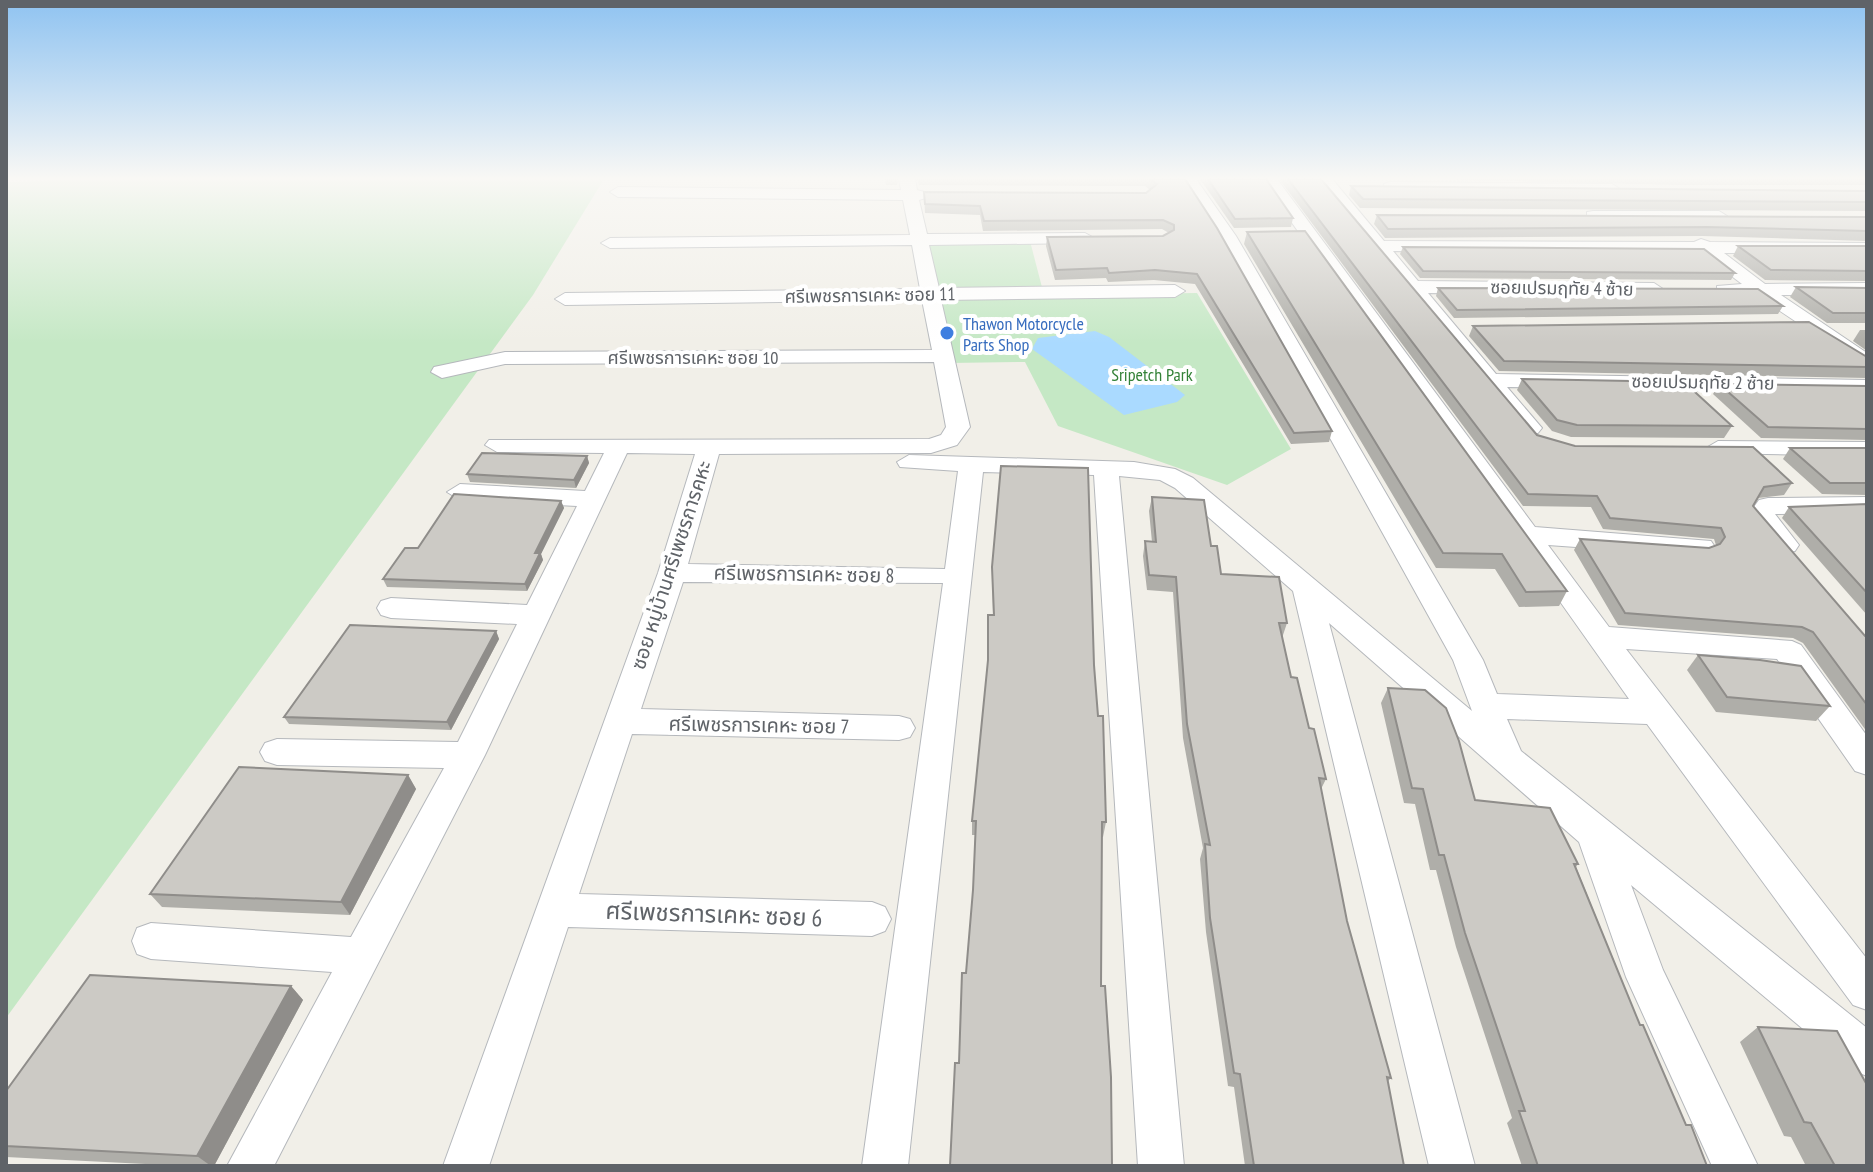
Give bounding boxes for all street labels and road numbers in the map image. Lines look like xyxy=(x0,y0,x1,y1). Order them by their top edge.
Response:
street label: ซอยเปรมฤทัย 4 ซ้าย xyxy=(1490,275,1634,301)
street label: ศรีเพชรการเคหะ ซอย 11 xyxy=(784,282,956,308)
street label: ศรีเพชรการเคหะ ซอย 10 xyxy=(608,346,778,369)
street label: ซอยเปรมฤทัย 2 ซ้าย xyxy=(1631,369,1775,395)
street label: ซอย หมู่บ้านศรีเพชรการคหะ xyxy=(625,457,717,673)
street label: ศรีเพชรการเคหะ ซอย 8 xyxy=(713,559,895,589)
street label: ศรีเพชรการเคหะ ซอย 7 xyxy=(668,710,850,740)
street label: ศรีเพชรการเคหะ ซอย 6 xyxy=(605,895,823,933)

